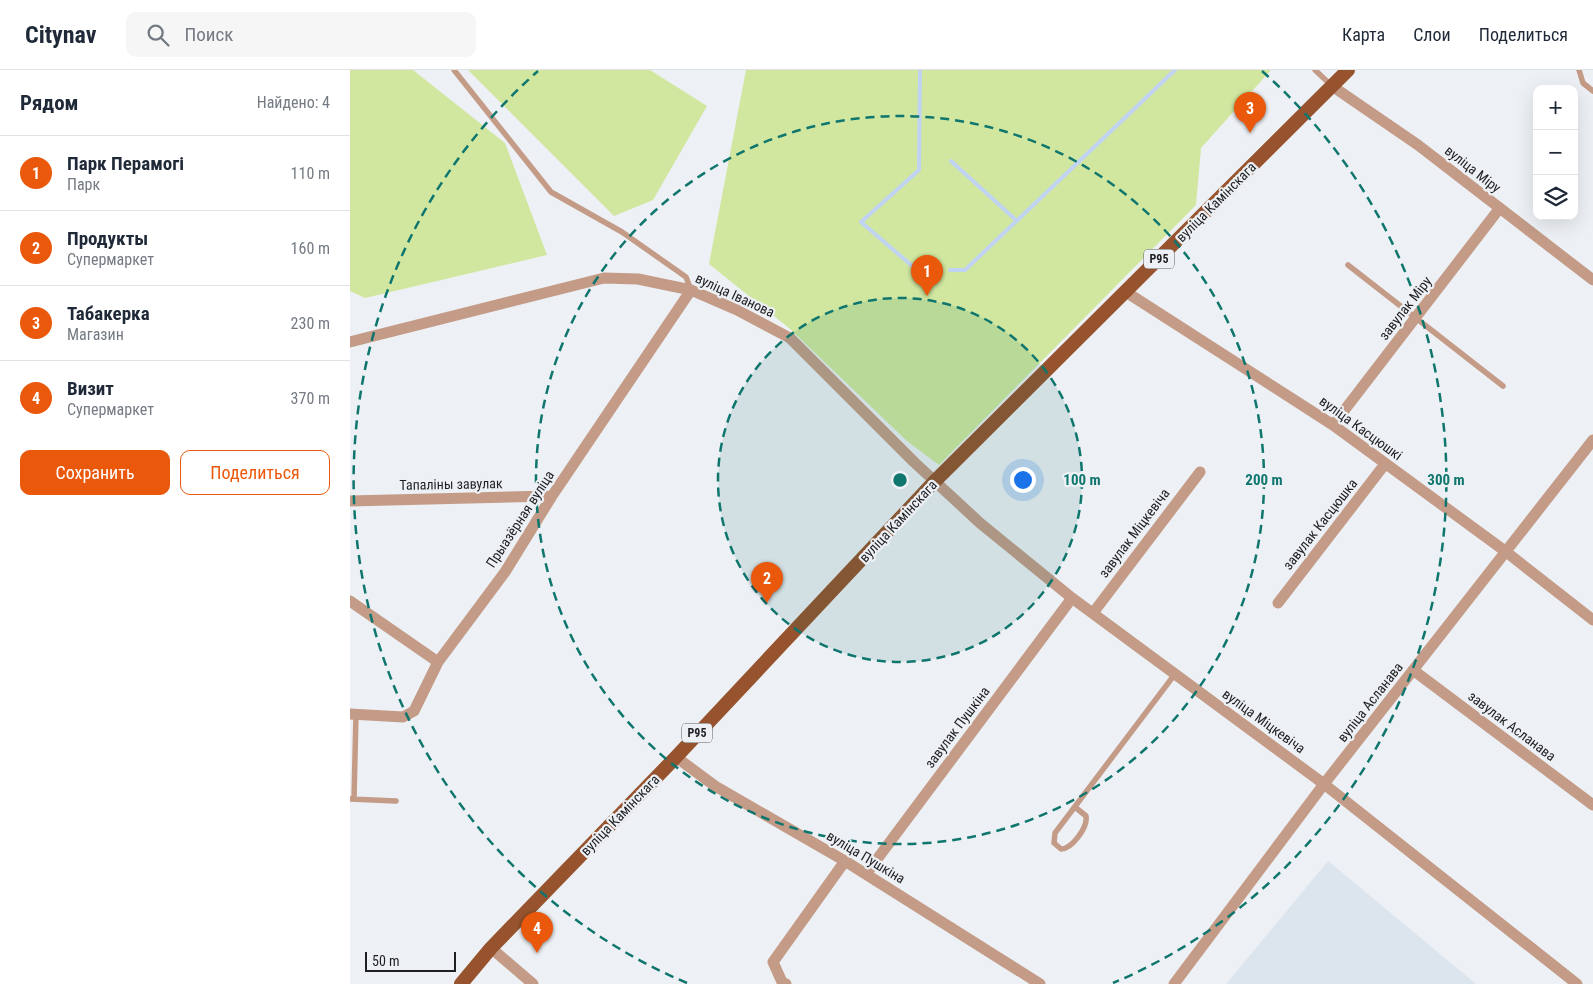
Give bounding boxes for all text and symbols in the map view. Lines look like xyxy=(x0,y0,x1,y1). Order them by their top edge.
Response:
search box xyxy=(126,12,476,57)
text: Citynav xyxy=(25,21,96,49)
icon: search xyxy=(144,21,172,49)
text: Поиск xyxy=(184,23,233,46)
text: Карта xyxy=(1342,24,1385,45)
text: Слои xyxy=(1413,24,1451,45)
text: Поделиться xyxy=(1479,24,1568,45)
map controls xyxy=(1533,85,1578,220)
button: + xyxy=(1533,85,1578,130)
text: Рядом xyxy=(20,91,79,115)
pin: 3 xyxy=(1234,92,1266,133)
text: Найдено: 4 xyxy=(257,93,330,112)
button: − xyxy=(1533,130,1578,175)
street label: вуліца Міру xyxy=(1442,142,1504,196)
text: Парк Перамогі xyxy=(67,152,184,175)
street label: вуліца Камінскага xyxy=(1173,159,1259,245)
text: 1 xyxy=(32,164,40,183)
text: 110 m xyxy=(291,164,330,183)
text: Парк xyxy=(67,175,100,194)
button: layers xyxy=(1533,175,1578,220)
text: Продукты xyxy=(67,227,148,250)
text: 2 xyxy=(32,239,40,258)
text: 160 m xyxy=(291,239,330,258)
text: Супермаркет xyxy=(67,250,154,269)
road number: Р95 xyxy=(1144,250,1174,268)
pin: 1 xyxy=(911,255,943,296)
street label: вуліца Іванова xyxy=(693,270,777,320)
street label: завулак Міру xyxy=(1375,273,1435,343)
text: Табакерка xyxy=(67,302,150,325)
text: 3 xyxy=(32,314,40,333)
text: 230 m xyxy=(291,314,330,333)
text: Магазин xyxy=(67,325,124,344)
text: Визит xyxy=(67,377,114,400)
text: 4 xyxy=(32,389,40,408)
text: 370 m xyxy=(291,389,330,408)
street label: вуліца Касцюшкі xyxy=(1317,393,1405,463)
text: Супермаркет xyxy=(67,400,154,419)
button: Сохранить xyxy=(20,450,170,495)
button: Поделиться xyxy=(180,450,330,495)
your location xyxy=(1010,467,1036,493)
street label: Прыазёрная вуліца xyxy=(483,468,557,570)
centre of rings xyxy=(891,471,909,489)
text: 100 m xyxy=(1063,471,1101,489)
text: 200 m xyxy=(1245,471,1283,489)
text: 300 m xyxy=(1427,471,1465,489)
street label: Тапаліны завулак xyxy=(399,475,503,493)
street label: завулак Касцюшка xyxy=(1280,475,1360,573)
street label: вуліца Камінскага xyxy=(856,477,940,565)
street label: завулак Міцкевіча xyxy=(1095,485,1173,581)
pin: 2 xyxy=(751,562,783,603)
street label: вуліца Асланава xyxy=(1334,659,1406,745)
street label: завулак Пушкіна xyxy=(921,683,993,771)
street label: вуліца Міцкевіча xyxy=(1220,686,1308,756)
street label: завулак Асланава xyxy=(1465,688,1559,764)
road number: Р95 xyxy=(682,724,712,742)
street label: вуліца Камінскага xyxy=(577,771,663,859)
street label: вуліца Пушкіна xyxy=(824,827,908,887)
pin: 4 xyxy=(521,912,553,953)
scale bar xyxy=(365,949,456,972)
text: 50 m xyxy=(372,953,400,969)

